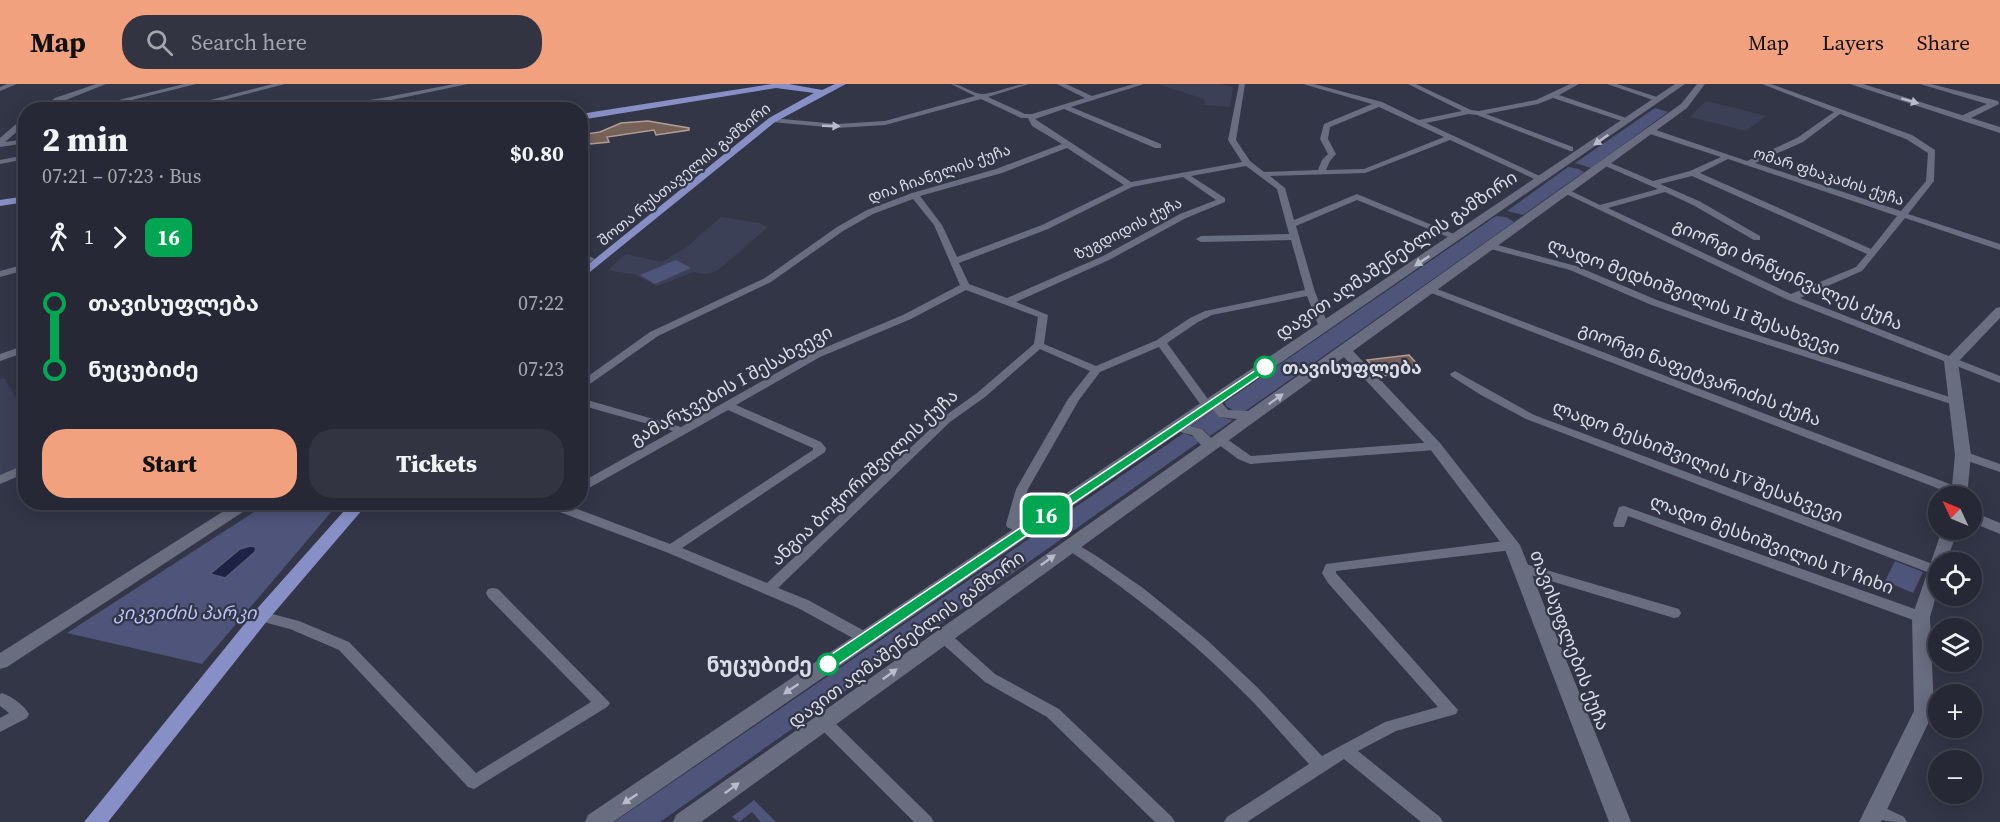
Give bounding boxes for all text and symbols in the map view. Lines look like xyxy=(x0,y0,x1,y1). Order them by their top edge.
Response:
search box xyxy=(122,15,542,69)
text: Map xyxy=(30,23,86,61)
icon: search xyxy=(143,26,176,59)
text: Search here xyxy=(191,27,307,57)
text: Map xyxy=(1748,28,1789,57)
text: Layers xyxy=(1822,28,1884,57)
text: Share xyxy=(1917,28,1970,57)
one-way arrow xyxy=(1901,97,1919,106)
street label: შოთა რუსთაველის გამზირი xyxy=(593,98,775,250)
text: 2 min xyxy=(42,117,128,162)
one-way arrow xyxy=(821,121,840,130)
one-way arrow xyxy=(1593,133,1608,145)
text: $0.80 xyxy=(510,138,564,168)
street label: დია ჩიანელის ქუჩა xyxy=(865,139,1013,207)
street label: ომარ ფხაკაძის ქუჩა xyxy=(1751,142,1907,210)
text: 07:21 – 07:23 · Bus xyxy=(42,162,201,190)
street label: დავით აღმაშენებლის გამზირი xyxy=(1270,164,1522,346)
street label: ზუგდიდის ქუჩა xyxy=(1071,192,1185,264)
street label: გიორგი ბრწყინვალეს ქუჩა xyxy=(1669,212,1907,336)
icon: walk xyxy=(42,221,75,254)
icon: forward xyxy=(103,221,136,254)
text: 1 xyxy=(84,223,94,251)
text: 16 xyxy=(157,223,180,252)
street label: ლადო მედხიშვილის II შესახვევი xyxy=(1544,231,1844,361)
one-way arrow xyxy=(1414,255,1430,267)
text: თავისუფლება xyxy=(88,288,259,318)
text: 07:22 xyxy=(518,289,564,317)
street label: გიორგი ნაფეტვარიძის ქუჩა xyxy=(1575,316,1825,432)
street label: გამარჯვების I შესახვევი xyxy=(625,319,837,451)
text: ნუცუბიძე xyxy=(88,354,199,384)
text: 07:23 xyxy=(518,355,564,383)
place label: თავისუფლება xyxy=(1282,355,1422,380)
marker: თავისუფლება xyxy=(1254,356,1276,378)
street label: ანგია ბოჭორიშვილის ქუჩა xyxy=(765,383,963,571)
one-way arrow xyxy=(1267,393,1283,405)
street label: ლადო მესხიშვილის IV შესახვევი xyxy=(1549,394,1847,528)
button: Start xyxy=(42,429,297,498)
button: Tickets xyxy=(309,429,564,498)
north arrow xyxy=(1928,486,1982,540)
map controls xyxy=(1928,486,1982,804)
street label: ლადო მესხიშვილის IV ჩიხი xyxy=(1647,488,1897,600)
line badge: 16 xyxy=(1019,496,1073,534)
text: 16 xyxy=(1035,501,1057,530)
street label: დავით აღმაშენებლის გამზირი xyxy=(783,545,1029,733)
street label: თავისუფლების ქუჩა xyxy=(1524,546,1616,734)
button: locate xyxy=(1928,552,1982,606)
one-way arrow xyxy=(1041,555,1056,567)
park label: კიკვიძის პარკი xyxy=(114,600,257,625)
button: layers xyxy=(1928,618,1982,672)
place label: ნუცუბიძე xyxy=(706,650,812,679)
marker: ნუცუბიძე xyxy=(817,653,839,675)
one-way arrow xyxy=(883,669,898,681)
one-way arrow xyxy=(784,683,800,695)
button: + xyxy=(1928,684,1982,738)
button: − xyxy=(1928,750,1982,804)
one-way arrow xyxy=(723,782,739,794)
one-way arrow xyxy=(623,793,639,805)

